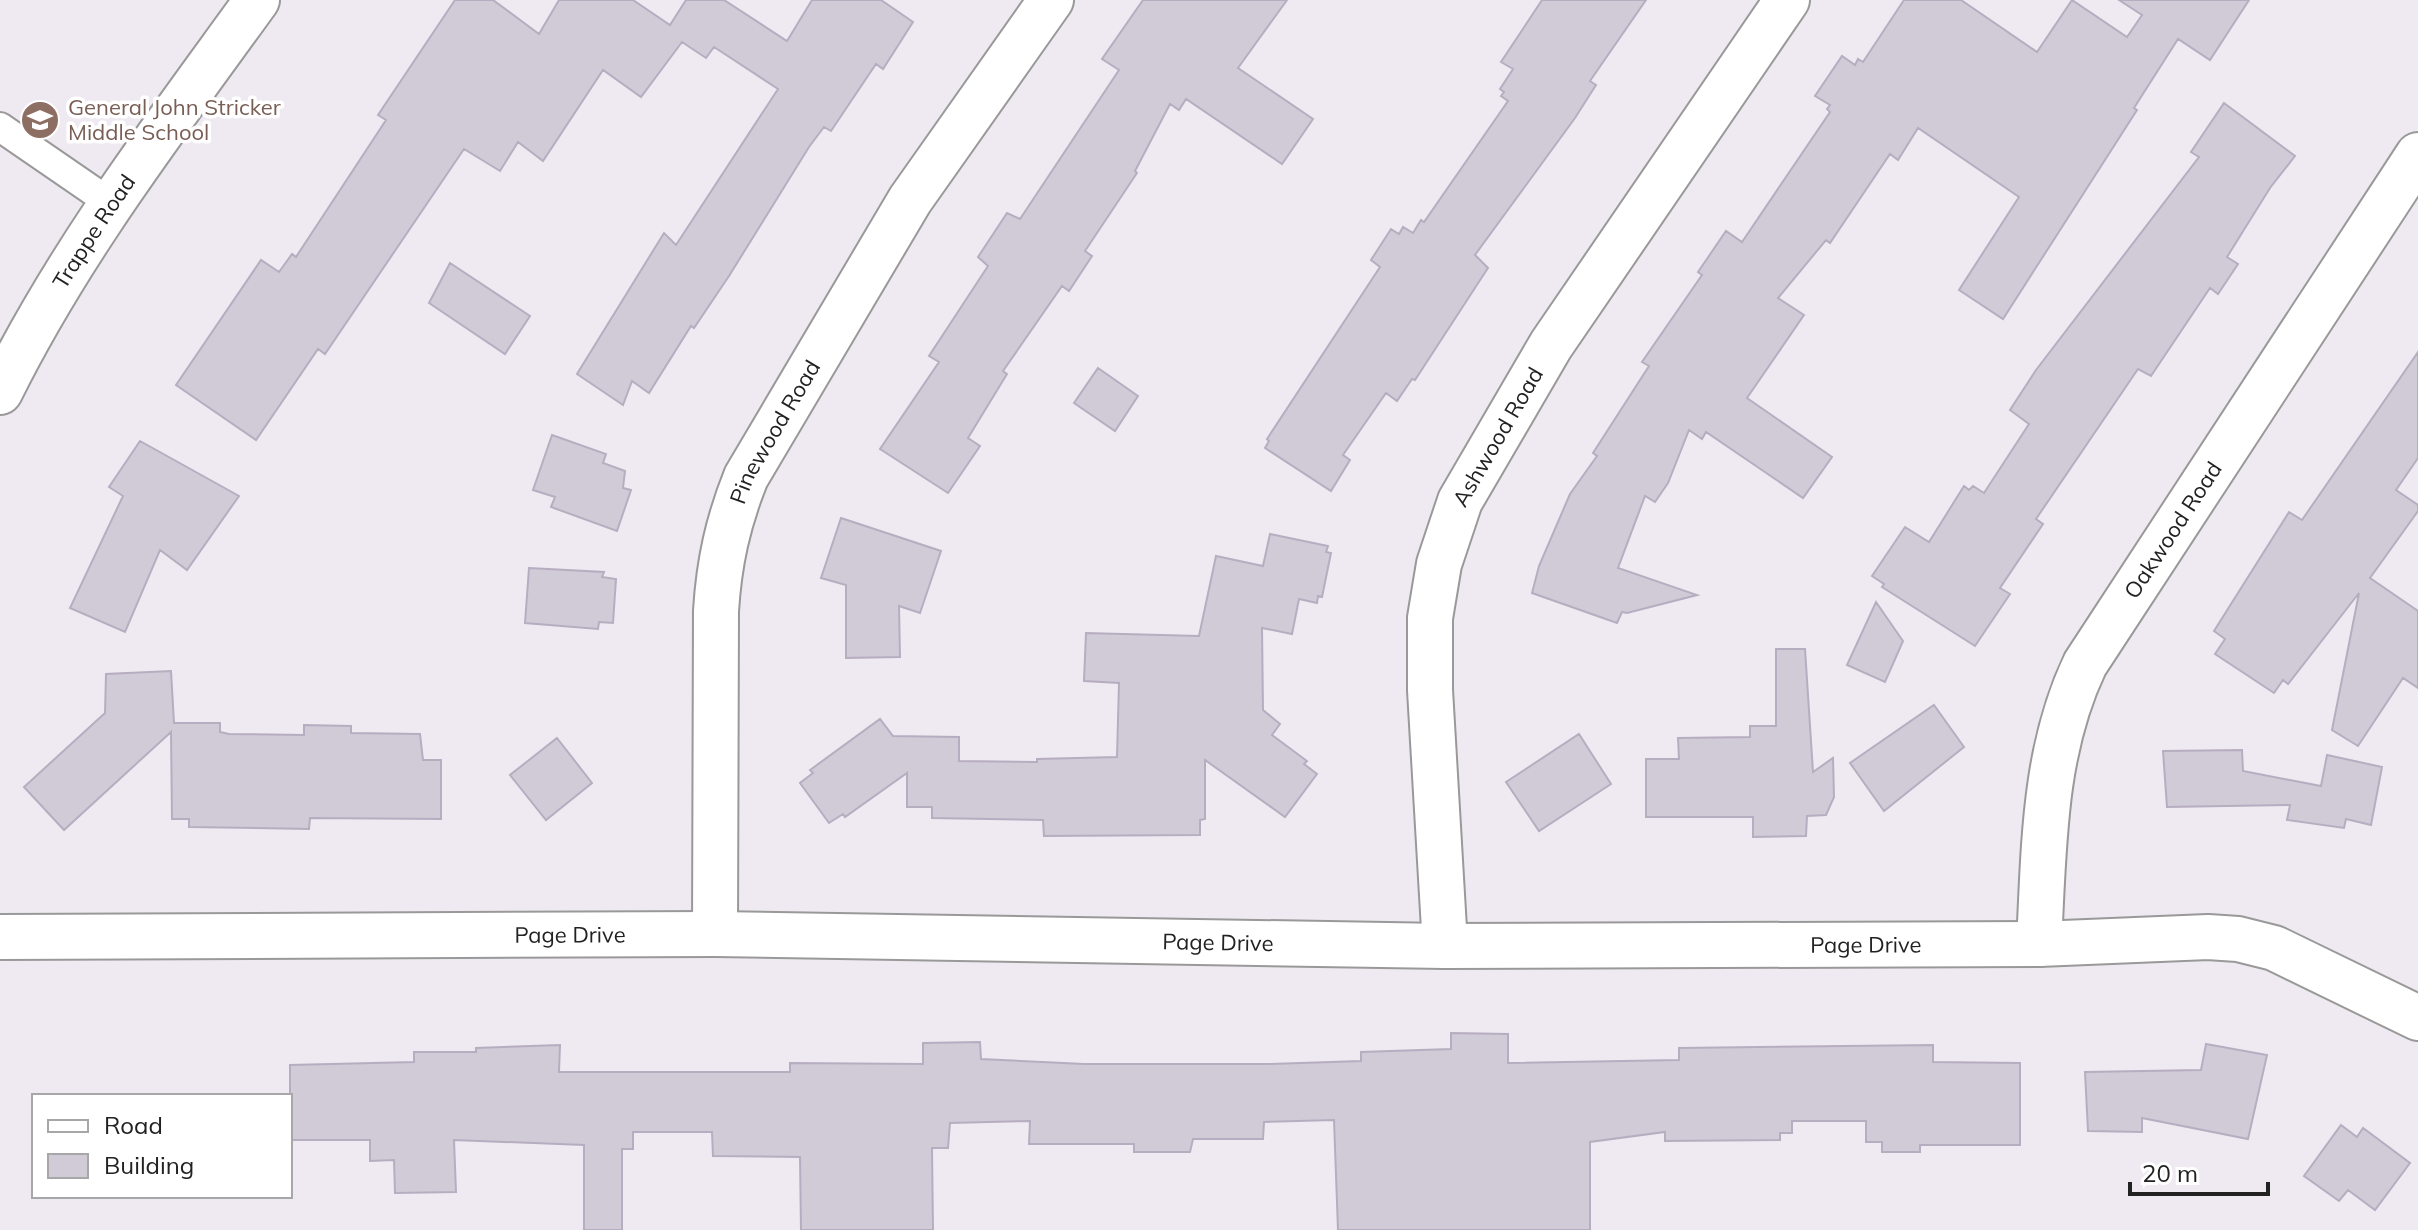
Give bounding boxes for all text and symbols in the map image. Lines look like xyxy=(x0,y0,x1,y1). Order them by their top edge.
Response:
place label: General John Stricker Middle School xyxy=(68,93,281,146)
school or university icon: General John Stricker Middle School xyxy=(19,99,61,141)
street label: Trappe Road xyxy=(46,169,141,294)
street label: Pinewood Road xyxy=(723,355,826,508)
street label: Ashwood Road xyxy=(1446,362,1549,511)
street label: Oakwood Road xyxy=(2118,456,2228,604)
street label: Page Drive xyxy=(514,920,626,949)
street label: Page Drive xyxy=(1162,927,1274,957)
street label: Page Drive xyxy=(1810,930,1922,959)
legend xyxy=(32,1094,292,1198)
text: Road xyxy=(104,1110,163,1140)
scale bar xyxy=(2130,1146,2268,1196)
text: Building xyxy=(104,1150,194,1180)
text: 20 m xyxy=(2142,1158,2198,1188)

